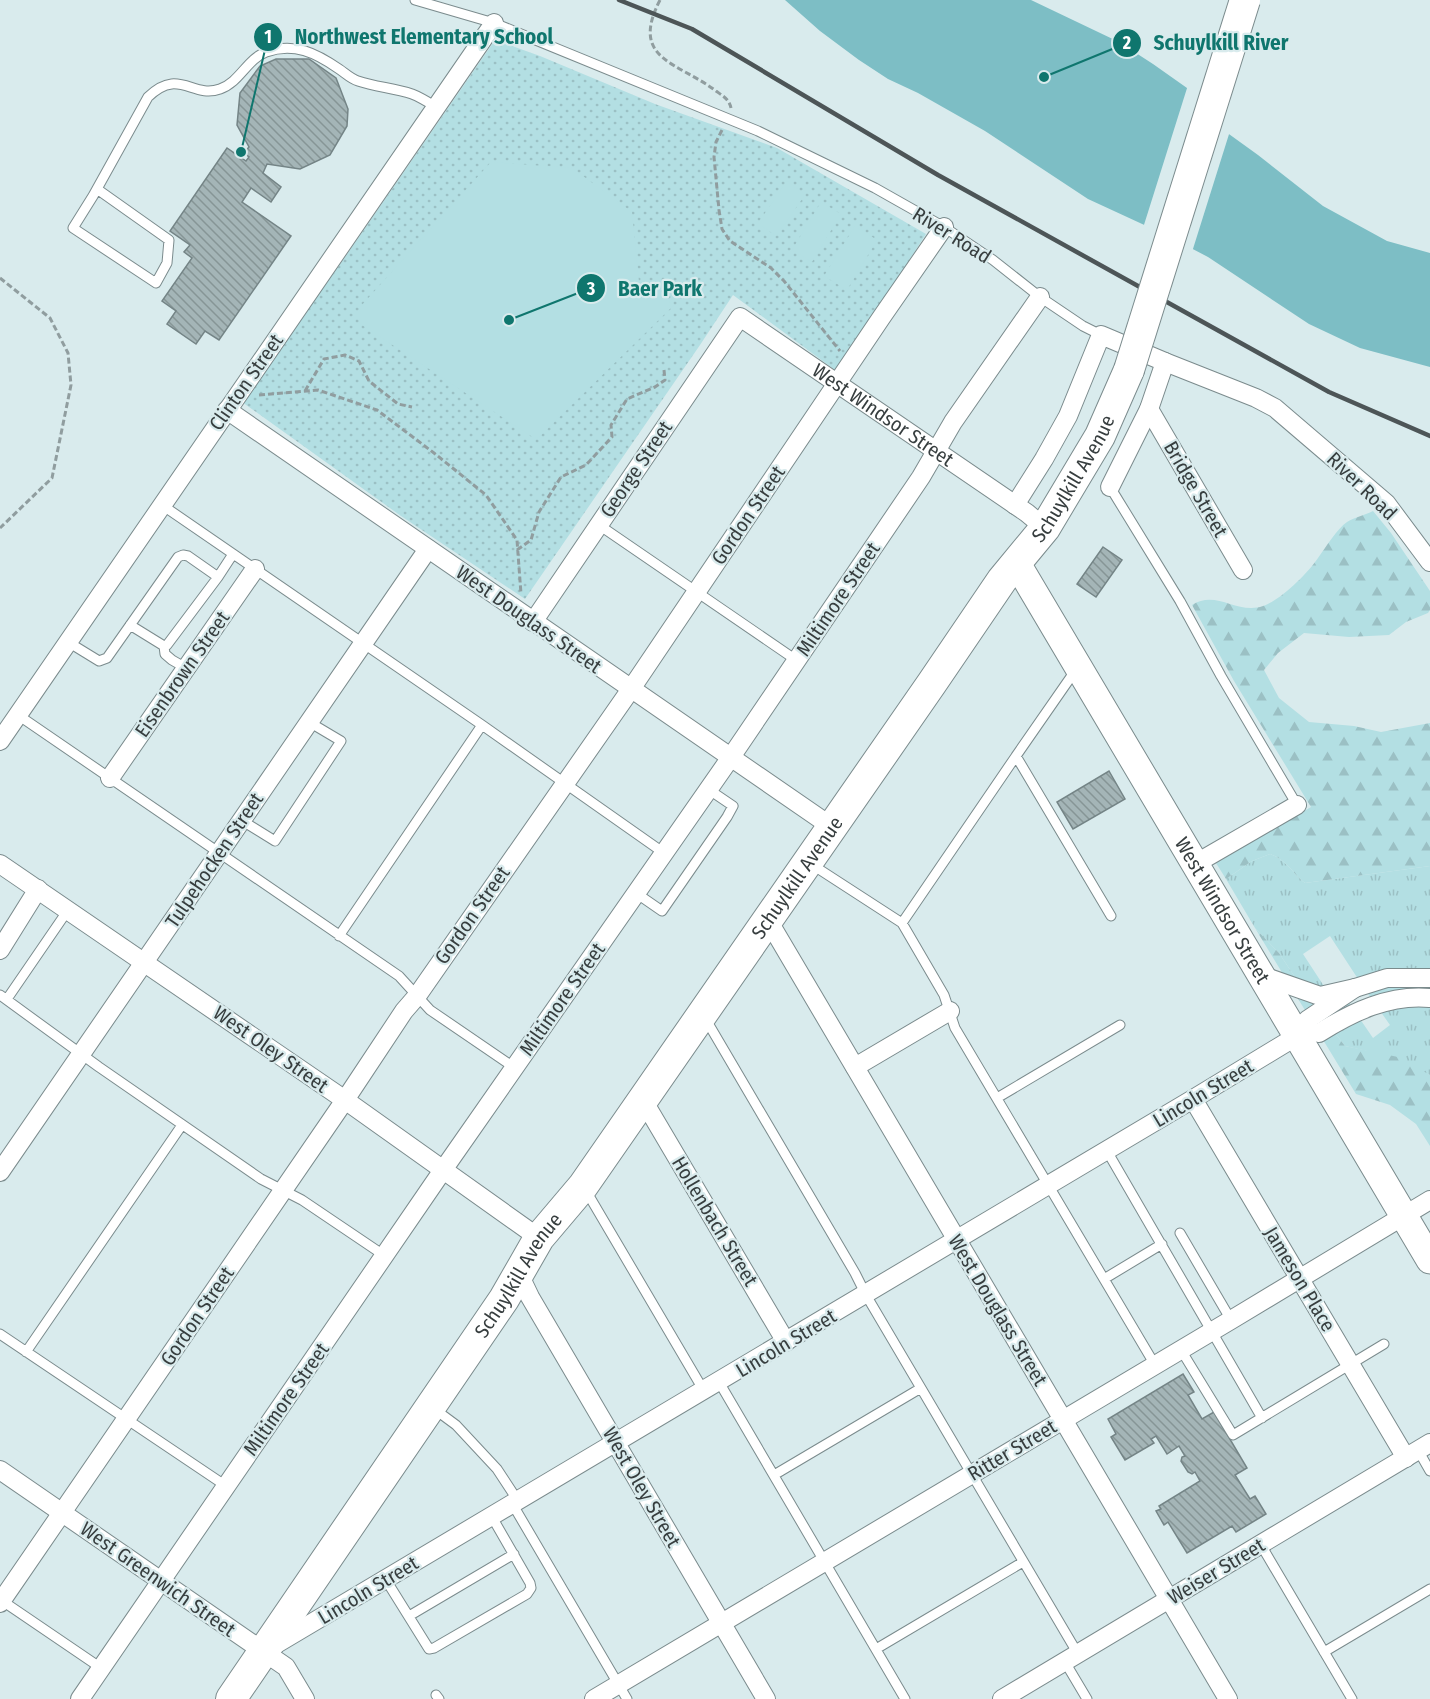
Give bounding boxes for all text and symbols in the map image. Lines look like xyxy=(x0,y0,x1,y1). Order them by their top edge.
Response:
callout: Northwest Elementary School xyxy=(253,17,565,56)
callout: Schuylkill River xyxy=(1112,23,1301,62)
text: Northwest Elementary School xyxy=(295,24,554,50)
text: 1 xyxy=(264,26,272,48)
text: Schuylkill River xyxy=(1154,30,1289,56)
text: 2 xyxy=(1122,32,1131,54)
street label: River Road xyxy=(908,202,996,268)
callout: Baer Park xyxy=(576,269,714,308)
text: Baer Park xyxy=(618,276,702,302)
text: 3 xyxy=(586,278,596,300)
street label: Clinton Street xyxy=(204,329,288,435)
street label: West Windsor Street xyxy=(808,358,959,472)
street label: Schuylkill Avenue xyxy=(1026,411,1120,547)
street label: George Street xyxy=(595,416,677,522)
street label: Bridge Street xyxy=(1159,437,1233,542)
street label: River Road xyxy=(1322,447,1402,525)
street label: Gordon Street xyxy=(706,461,790,569)
street label: Miltimore Street xyxy=(791,537,885,661)
street label: West Douglass Street xyxy=(452,560,607,678)
street label: Eisenbrown Street xyxy=(130,606,235,742)
street label: Tulpehocken Street xyxy=(160,788,268,932)
street label: Schuylkill Avenue xyxy=(746,812,848,943)
street label: West Windsor Street xyxy=(1170,833,1275,988)
street label: Gordon Street xyxy=(429,861,515,969)
street label: Miltimore Street xyxy=(514,938,610,1060)
street label: West Oley Street xyxy=(209,1001,333,1098)
street label: Lincoln Street xyxy=(1148,1053,1258,1132)
street label: Hollenbach Street xyxy=(667,1152,763,1290)
street label: Schuylkill Avenue xyxy=(469,1208,567,1342)
street label: Jameson Place xyxy=(1259,1222,1341,1336)
street label: West Douglass Street xyxy=(943,1230,1053,1390)
street label: Gordon Street xyxy=(155,1262,239,1370)
street label: Lincoln Street xyxy=(731,1303,841,1382)
street label: Miltimore Street xyxy=(238,1338,334,1460)
street label: Ritter Street xyxy=(963,1414,1061,1486)
street label: West Oley Street xyxy=(598,1423,686,1552)
street label: West Greenwich Street xyxy=(76,1516,241,1642)
street label: Weiser Street xyxy=(1163,1532,1269,1609)
street label: Lincoln Street xyxy=(313,1550,423,1629)

